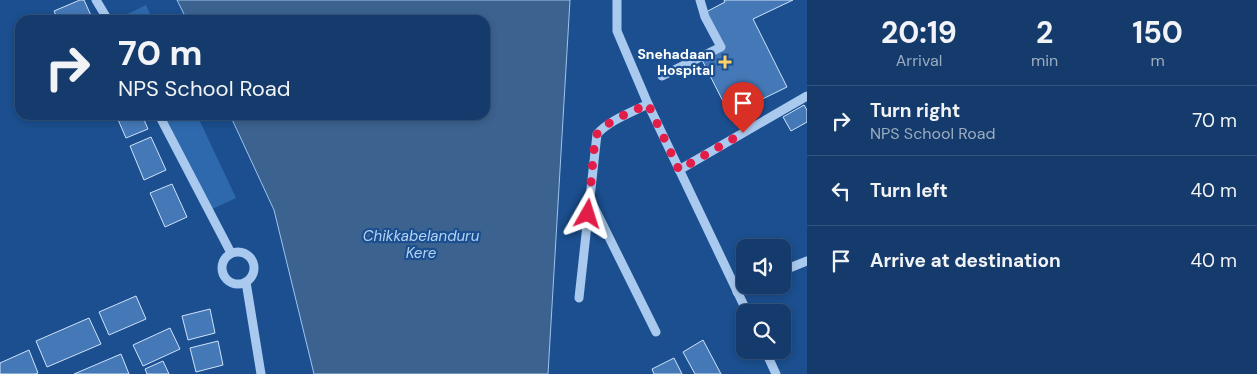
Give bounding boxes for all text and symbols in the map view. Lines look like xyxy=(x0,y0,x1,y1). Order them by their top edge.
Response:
text: 20:19 xyxy=(881,13,957,52)
text: 2 xyxy=(1036,13,1053,52)
text: 150 xyxy=(1132,13,1183,52)
text: 70 m xyxy=(118,30,202,76)
icon: right xyxy=(35,35,100,100)
place label: Snehadaan Hospital xyxy=(637,45,714,79)
text: Arrival xyxy=(896,50,942,71)
text: min xyxy=(1031,50,1058,71)
text: m xyxy=(1150,50,1165,71)
marker: Snehadaan Hospital xyxy=(718,55,732,69)
text: NPS School Road xyxy=(118,74,291,103)
pin xyxy=(722,82,764,133)
icon: arrive xyxy=(729,89,757,117)
text: Turn right xyxy=(870,98,960,123)
icon: right xyxy=(827,107,855,135)
text: 70 m xyxy=(1192,108,1237,133)
text: NPS School Road xyxy=(870,123,996,144)
icon: left xyxy=(827,177,855,205)
text: Turn left xyxy=(870,178,948,203)
text: 40 m xyxy=(1190,178,1237,203)
position arrow xyxy=(561,187,613,239)
water label: Chikkabelanduru Kere xyxy=(363,226,480,263)
map controls xyxy=(736,239,791,359)
button: sound xyxy=(736,239,791,294)
icon: arrive xyxy=(827,247,855,275)
text: Arrive at destination xyxy=(870,248,1061,273)
text: 40 m xyxy=(1190,248,1237,273)
button: search xyxy=(736,304,791,359)

